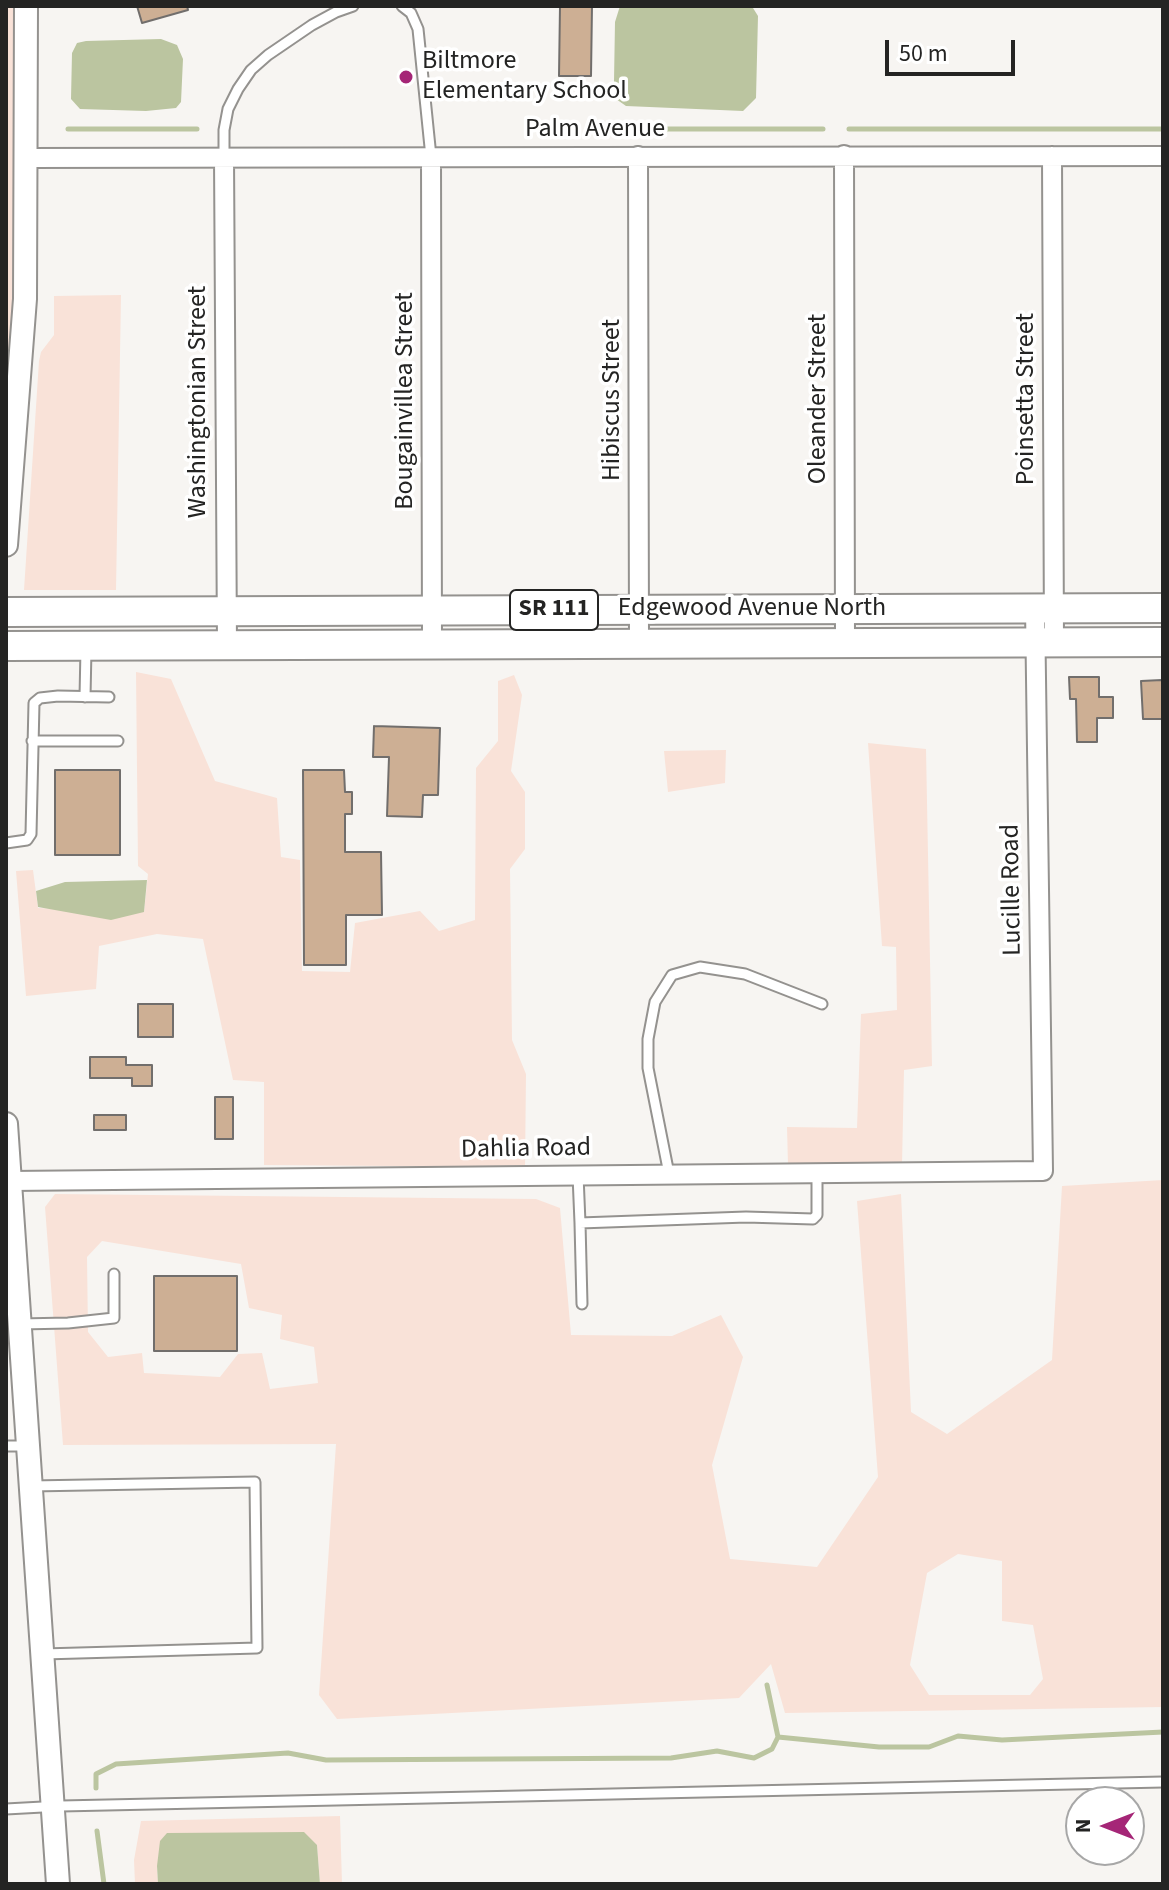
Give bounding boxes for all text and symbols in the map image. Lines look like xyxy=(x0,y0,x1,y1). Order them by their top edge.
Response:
scale bar xyxy=(889,24,1019,74)
text: 50 m xyxy=(899,36,948,71)
place label: Biltmore Elementary School xyxy=(422,46,627,108)
marker: Biltmore Elementary School xyxy=(397,68,415,86)
street label: Palm Avenue xyxy=(525,114,665,146)
street label: Washingtonian Street xyxy=(183,286,215,518)
street label: Bougainvillea Street xyxy=(390,292,422,510)
street label: Poinsetta Street xyxy=(1011,313,1043,485)
street label: Oleander Street xyxy=(803,314,835,484)
street label: Hibiscus Street xyxy=(597,319,629,481)
road number: SR 111 xyxy=(510,590,598,630)
street label: Edgewood Avenue North xyxy=(618,593,886,625)
street label: Lucille Road xyxy=(996,824,1030,956)
street label: Dahlia Road xyxy=(461,1133,591,1167)
north arrow xyxy=(1065,1786,1145,1866)
text: N xyxy=(1067,1819,1099,1833)

